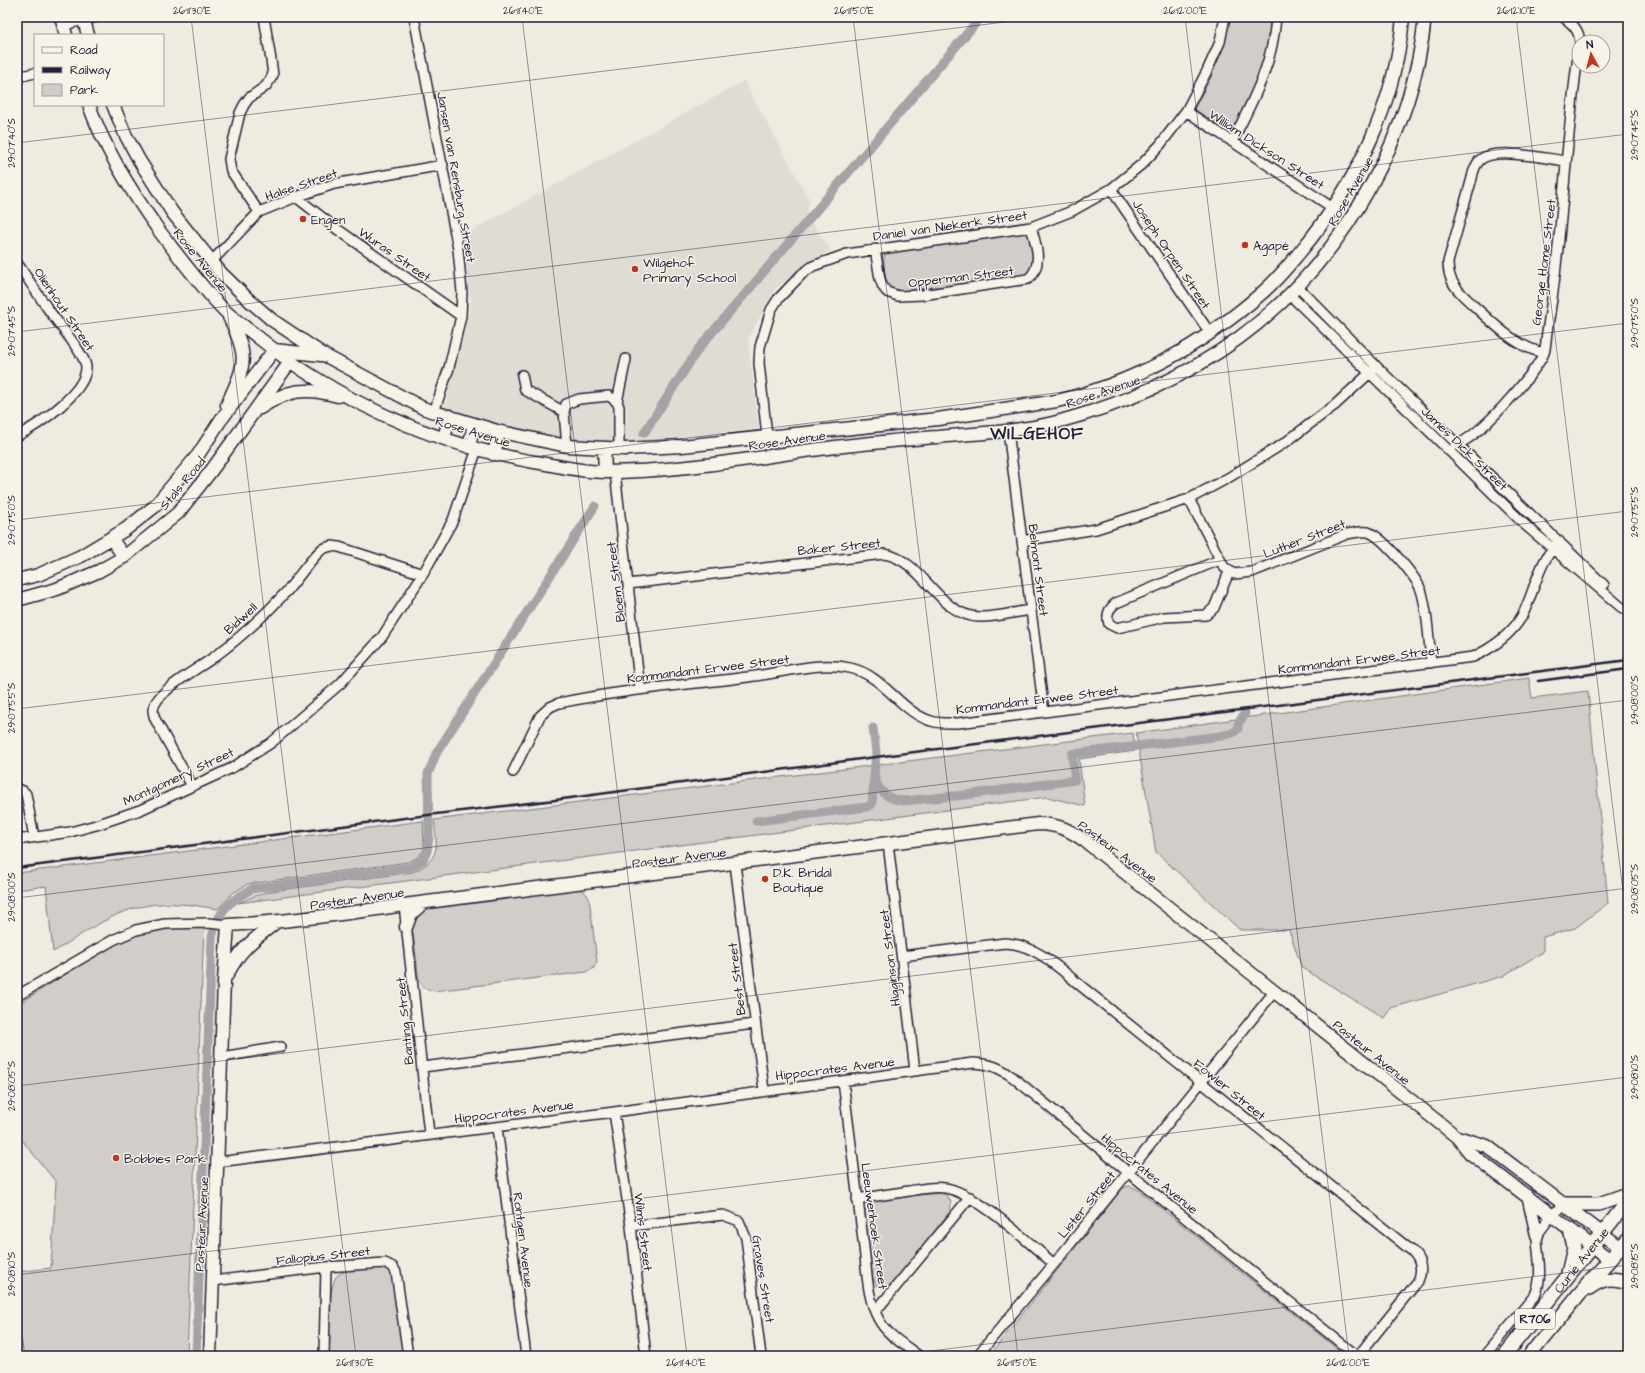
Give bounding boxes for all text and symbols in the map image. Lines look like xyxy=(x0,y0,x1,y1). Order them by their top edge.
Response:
text: 26°11'30"E xyxy=(173,4,211,18)
text: 26°11'40"E xyxy=(503,4,543,18)
text: 26°11'50"E xyxy=(834,4,874,18)
text: 26°12'00"E xyxy=(1163,4,1207,18)
text: 26°12'10"E xyxy=(1497,4,1535,18)
legend xyxy=(34,34,164,106)
north arrow xyxy=(1571,34,1611,74)
text: N xyxy=(1586,37,1594,52)
text: Road xyxy=(70,42,98,59)
text: Railway xyxy=(70,62,111,80)
text: Park xyxy=(70,82,98,99)
street label: Jansen van Rensburg Street xyxy=(431,91,480,265)
street label: William Dickson Street xyxy=(1205,106,1328,194)
text: 29°07'45"S xyxy=(1628,109,1642,160)
text: 29°07'40"S xyxy=(5,118,19,168)
street label: Rose Avenue xyxy=(1324,153,1378,230)
street label: Halse Street xyxy=(263,164,341,206)
street label: Joseph Orpen Street xyxy=(1128,196,1215,314)
street label: George Home Street xyxy=(1527,197,1562,326)
street label: Daniel van Niekerk Street xyxy=(872,206,1029,246)
place label: Engen xyxy=(311,211,346,230)
marker: Engen xyxy=(298,214,308,224)
street label: Wuras Street xyxy=(355,223,435,287)
street label: Rose Avenue xyxy=(169,225,232,296)
place label: Agapé xyxy=(1253,237,1289,256)
marker: Agapé xyxy=(1240,240,1250,250)
place label: Wilgehof Primary School xyxy=(643,254,736,288)
street label: Opperman Street xyxy=(907,262,1016,292)
street label: Olienhout Street xyxy=(30,264,99,355)
marker: Wilgehof Primary School xyxy=(630,264,640,274)
text: 29°07'50"S xyxy=(1628,297,1642,348)
text: 29°07'45"S xyxy=(5,305,19,356)
street label: Rose Avenue xyxy=(1064,371,1143,413)
street label: James Dick Street xyxy=(1417,403,1512,495)
street label: Rose Avenue xyxy=(433,412,512,452)
district label: WILGEHOF xyxy=(989,422,1084,446)
street label: Rose Avenue xyxy=(747,427,827,455)
street label: Stals Road xyxy=(155,453,210,514)
text: 29°07'55"S xyxy=(1628,486,1642,537)
text: 29°07'50"S xyxy=(5,494,19,545)
street label: Luther Street xyxy=(1261,515,1349,563)
street label: Belmont Street xyxy=(1023,523,1053,618)
street label: Baker Street xyxy=(797,534,882,560)
street label: Bloem Street xyxy=(602,540,630,623)
street label: Bidwell xyxy=(220,599,261,639)
street label: Kommandant Erwee Street xyxy=(1277,641,1442,679)
street label: Kommandant Erwee Street xyxy=(626,650,791,688)
text: 29°08'00"S xyxy=(1628,675,1642,725)
street label: Kommandant Erwee Street xyxy=(955,681,1120,719)
text: 29°07'55"S xyxy=(5,682,19,733)
street label: Montgomery Street xyxy=(120,743,238,811)
street label: Pasteur Avenue xyxy=(1074,816,1161,888)
street label: Pasteur Avenue xyxy=(631,843,727,873)
text: 29°08'05"S xyxy=(1628,863,1642,914)
place label: D.K. Bridal Boutique xyxy=(773,864,832,897)
text: 29°08'00"S xyxy=(5,872,19,922)
marker: D.K. Bridal Boutique xyxy=(760,874,770,884)
street label: Pasteur Avenue xyxy=(309,883,405,915)
street label: Higginson Street xyxy=(875,908,906,1007)
street label: Best Street xyxy=(723,941,750,1016)
street label: Banting Street xyxy=(391,975,420,1066)
street label: Pasteur Avenue xyxy=(1329,1016,1414,1090)
street label: Hippocrates Avenue xyxy=(775,1053,896,1085)
text: 29°08'10"S xyxy=(1628,1054,1642,1099)
street label: Fowler Street xyxy=(1189,1055,1270,1125)
text: 29°08'05"S xyxy=(5,1060,19,1111)
street label: Hippocrates Avenue xyxy=(454,1096,575,1128)
street label: Hippocrates Avenue xyxy=(1097,1129,1202,1219)
place label: Bobbies Park xyxy=(124,1150,206,1168)
marker: Bobbies Park xyxy=(111,1153,121,1163)
street label: Leeuwenhoek Street xyxy=(856,1162,892,1291)
street label: Lister Street xyxy=(1054,1166,1120,1242)
street label: Pasteur Avenue xyxy=(191,1176,213,1272)
street label: Rontgen Avenue xyxy=(507,1191,538,1289)
street label: Wilms Street xyxy=(629,1192,657,1273)
street label: Curie Avenue xyxy=(1550,1224,1613,1297)
street label: Graves Street xyxy=(747,1234,779,1325)
street label: Fallopius Street xyxy=(275,1242,372,1270)
text: 29°08'15"S xyxy=(1628,1243,1642,1289)
text: 29°08'10"S xyxy=(5,1251,19,1296)
road number: R706 xyxy=(1515,1309,1555,1329)
text: 26°11'30"E xyxy=(336,1356,374,1370)
text: 26°11'40"E xyxy=(666,1356,706,1370)
text: 26°11'50"E xyxy=(997,1356,1037,1370)
text: 26°12'00"E xyxy=(1326,1356,1370,1370)

